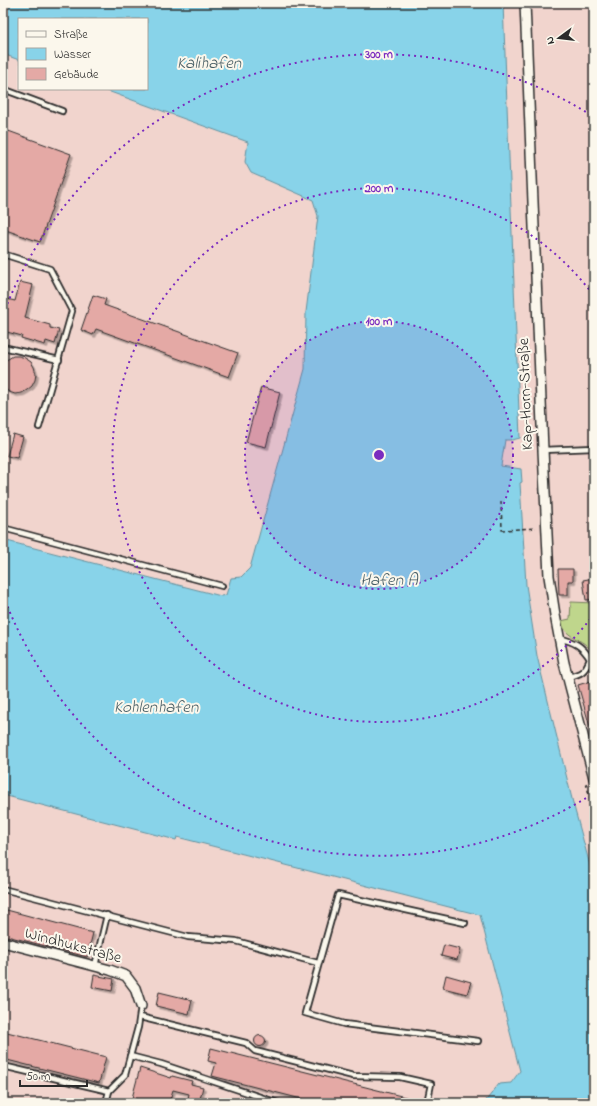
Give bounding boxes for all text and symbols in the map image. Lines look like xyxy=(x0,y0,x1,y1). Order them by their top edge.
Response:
legend xyxy=(18,18,148,90)
north arrow xyxy=(539,18,579,58)
text: Straße xyxy=(54,26,88,44)
text: N xyxy=(542,35,559,46)
text: Wasser xyxy=(54,46,91,64)
text: 300 m xyxy=(364,46,394,64)
water label: Kalihafen xyxy=(177,51,242,76)
text: Gebäude xyxy=(54,66,99,84)
text: 200 m xyxy=(364,180,394,198)
text: 100 m xyxy=(366,313,393,331)
street label: Kap-Horn-Straße xyxy=(512,337,540,451)
centre of rings xyxy=(372,448,386,462)
water label: Hafen A xyxy=(360,568,419,593)
water label: Kohlenhafen xyxy=(114,695,199,720)
street label: Windhukstraße xyxy=(22,922,125,971)
scale bar xyxy=(20,1062,87,1088)
text: 50 m xyxy=(26,1068,50,1086)

